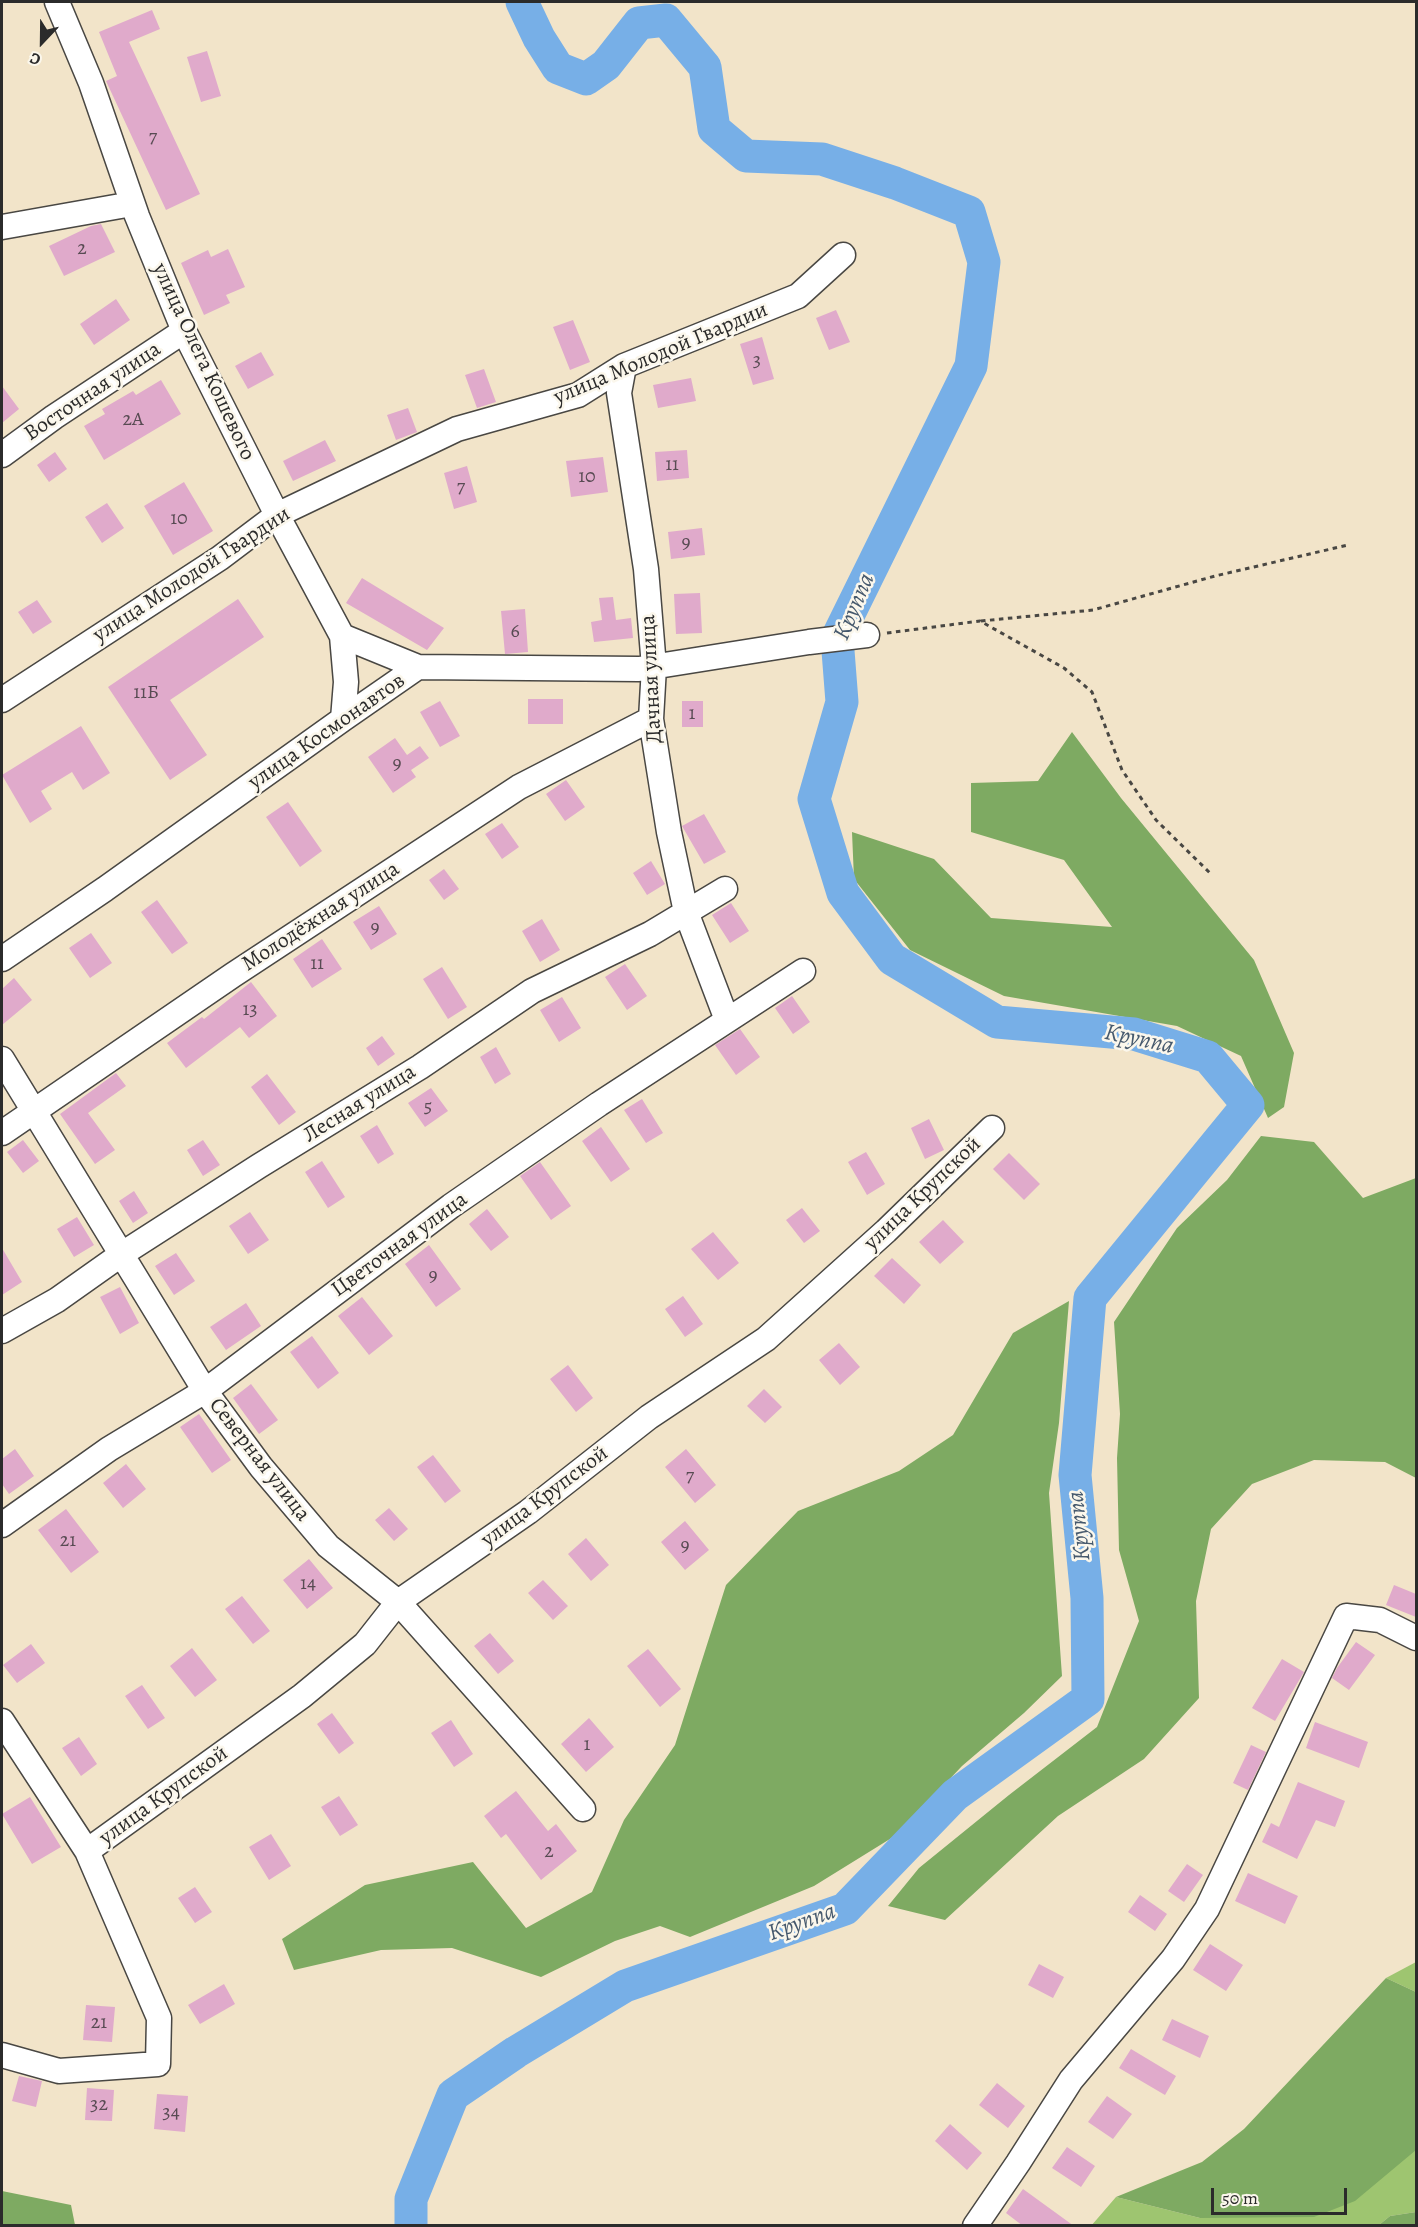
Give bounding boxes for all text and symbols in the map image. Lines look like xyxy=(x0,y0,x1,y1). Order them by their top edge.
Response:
north arrow xyxy=(12,12,72,72)
text: С xyxy=(27,47,44,71)
house number: 7 xyxy=(149,125,157,149)
house number: 2 xyxy=(77,237,87,261)
street label: улица Олега Кошевого xyxy=(146,259,260,465)
street label: улица Молодой Гвардии xyxy=(550,297,772,411)
street label: Восточная улица xyxy=(20,337,166,447)
house number: 3 xyxy=(753,349,761,373)
house number: 2А xyxy=(122,408,144,432)
house number: 11 xyxy=(665,453,679,477)
house number: 10 xyxy=(578,465,596,489)
house number: 7 xyxy=(457,475,465,499)
street label: улица Молодой Гвардии xyxy=(88,501,296,649)
house number: 10 xyxy=(170,507,188,531)
house number: 9 xyxy=(681,531,691,555)
water label: Круппа xyxy=(828,569,882,645)
street label: Дачная улица xyxy=(635,614,669,744)
house number: 6 xyxy=(510,620,520,644)
street label: улица Космонавтов xyxy=(244,668,410,796)
house number: 11Б xyxy=(133,681,159,705)
house number: 1 xyxy=(689,702,695,726)
house number: 9 xyxy=(392,752,402,776)
street label: Молодёжная улица xyxy=(237,856,405,978)
house number: 9 xyxy=(370,916,380,940)
house number: 11 xyxy=(310,952,324,976)
house number: 13 xyxy=(242,998,258,1022)
water label: Круппа xyxy=(1102,1019,1176,1061)
street label: Лесная улица xyxy=(299,1059,421,1149)
house number: 5 xyxy=(424,1095,432,1119)
street label: улица Крупской xyxy=(859,1132,987,1256)
street label: Цветочная улица xyxy=(327,1187,473,1303)
house number: 9 xyxy=(428,1264,438,1288)
street label: Северная улица xyxy=(203,1393,315,1527)
street label: улица Крупской xyxy=(476,1441,614,1553)
house number: 7 xyxy=(686,1464,694,1488)
water label: Круппа xyxy=(1062,1490,1098,1562)
house number: 21 xyxy=(60,1529,76,1553)
house number: 9 xyxy=(680,1534,690,1558)
house number: 14 xyxy=(300,1572,316,1596)
house number: 1 xyxy=(584,1733,590,1757)
street label: улица Крупской xyxy=(95,1741,233,1851)
house number: 2 xyxy=(544,1840,554,1864)
water label: Круппа xyxy=(764,1898,840,1948)
house number: 21 xyxy=(91,2011,107,2035)
house number: 32 xyxy=(90,2093,108,2117)
house number: 34 xyxy=(162,2101,180,2125)
scale bar xyxy=(1214,2176,1350,2214)
text: 50 m xyxy=(1222,2186,1258,2210)

